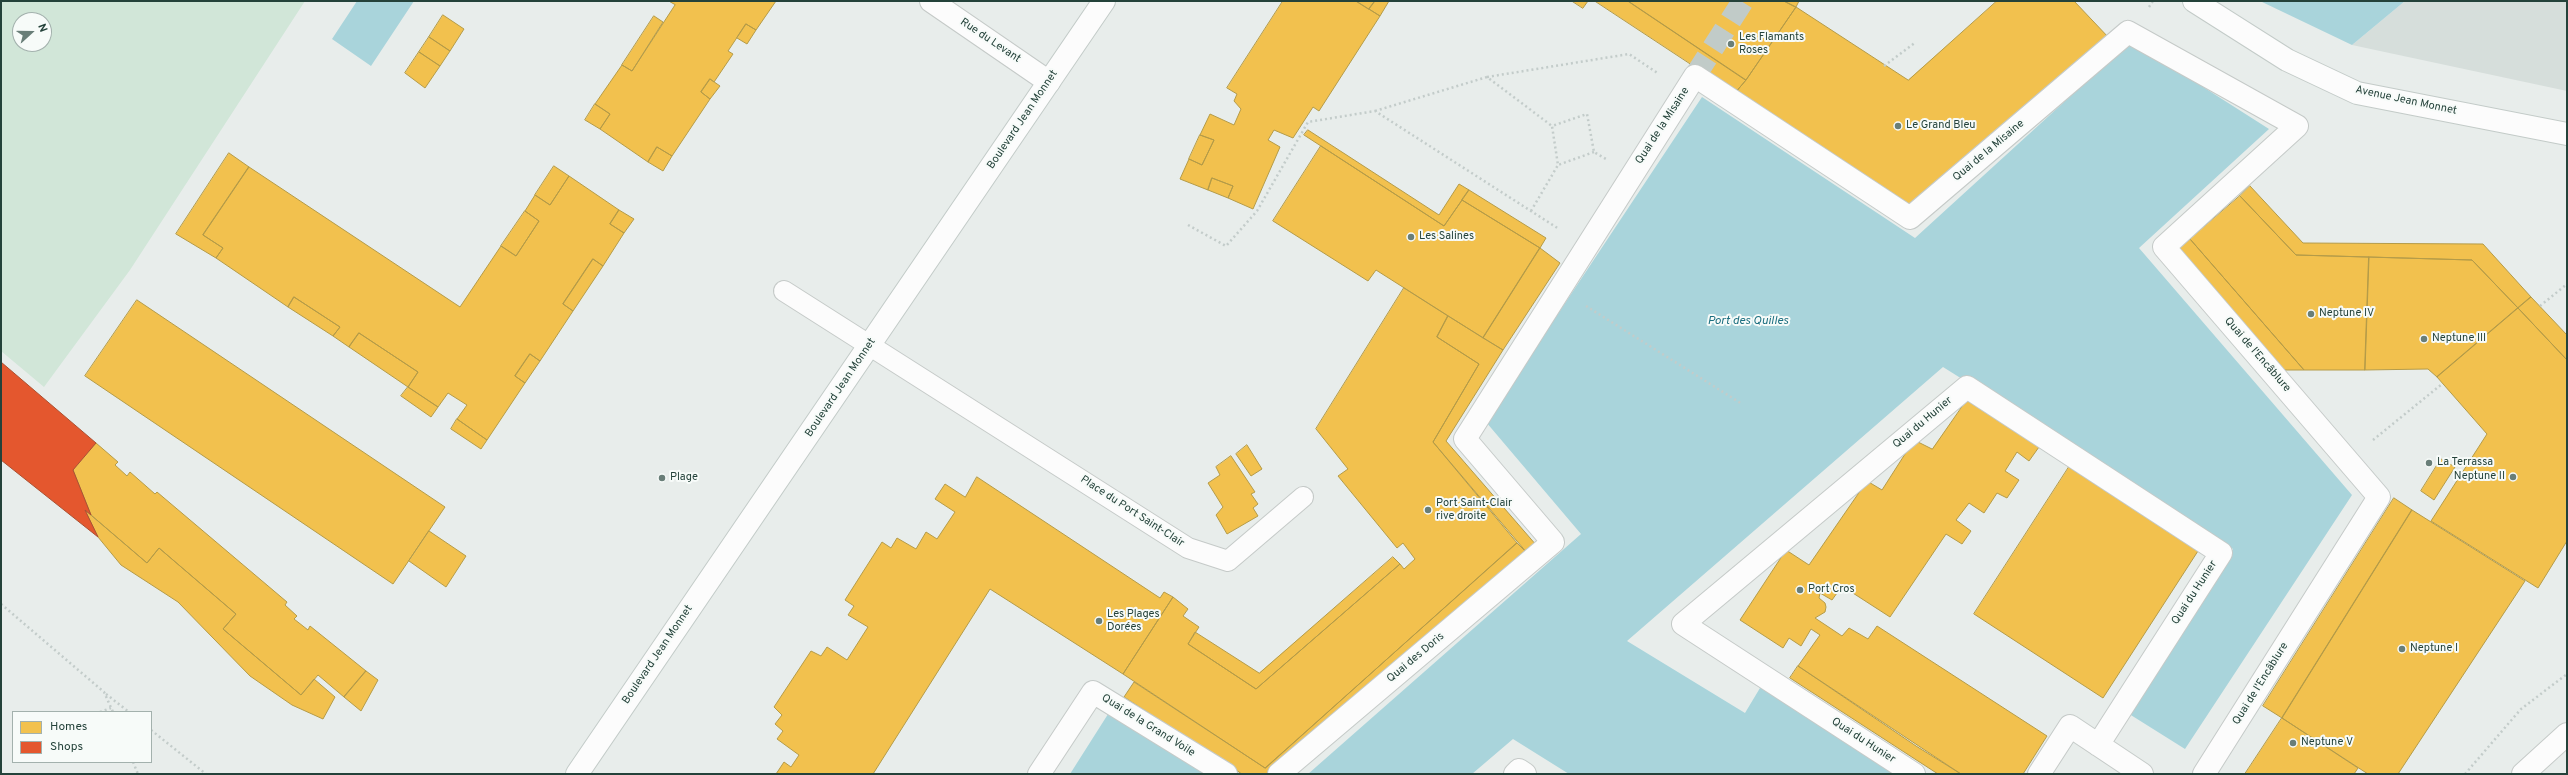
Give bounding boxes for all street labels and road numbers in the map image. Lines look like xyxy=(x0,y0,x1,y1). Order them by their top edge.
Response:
street label: Rue du Levant xyxy=(957,16,1023,66)
street label: Boulevard Jean Monnet xyxy=(985,68,1061,172)
street label: Avenue Jean Monnet xyxy=(2354,84,2458,118)
street label: Quai de la Misaine xyxy=(1633,85,1693,167)
street label: Quai de la Misaine xyxy=(1951,117,2027,185)
street label: Quai de l'Encâblure xyxy=(2221,315,2293,395)
street label: Boulevard Jean Monnet xyxy=(803,336,879,440)
street label: Quai du Hunier xyxy=(1891,394,1955,452)
street label: Place du Port Saint-Clair xyxy=(1078,473,1186,551)
street label: Quai du Hunier xyxy=(2169,559,2221,627)
street label: Boulevard Jean Monnet xyxy=(620,603,696,707)
street label: Quai des Doris xyxy=(1385,630,1447,686)
street label: Quai de l'Encâblure xyxy=(2230,640,2292,728)
street label: Quai de la Grand Voile xyxy=(1099,692,1197,760)
street label: Quai du Hunier xyxy=(1829,715,1897,767)

